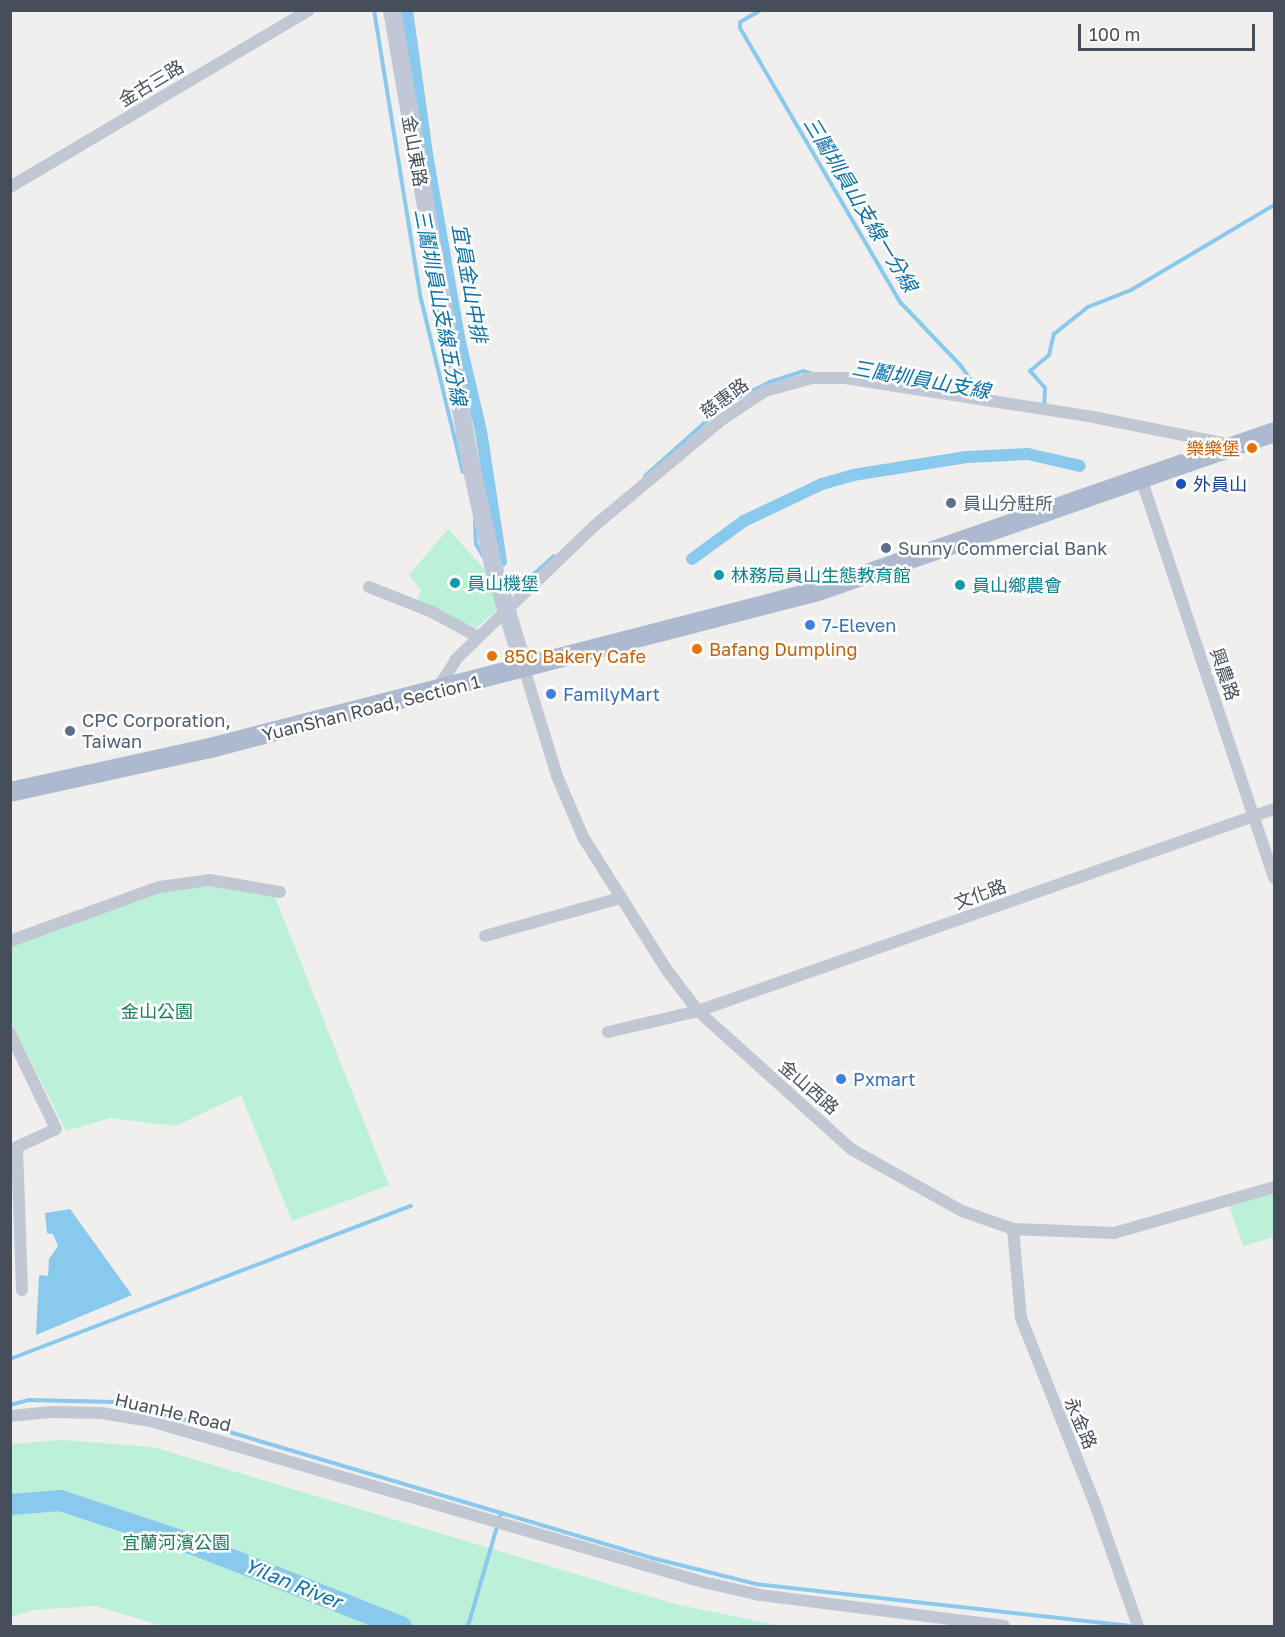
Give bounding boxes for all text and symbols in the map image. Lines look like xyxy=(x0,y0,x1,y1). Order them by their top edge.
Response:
scale bar xyxy=(1081,12,1258,50)
text: 100 m xyxy=(1089,23,1140,45)
street label: 金古三路 xyxy=(115,55,187,111)
water label: 三鬮圳員山支線一分線 xyxy=(799,112,923,296)
street label: 金山東路 xyxy=(398,114,432,188)
water label: 三鬮圳員山支線五分線 xyxy=(410,207,472,407)
water label: 宜員金山中排 xyxy=(448,222,492,344)
water label: 三鬮圳員山支線 xyxy=(850,355,992,403)
street label: 慈惠路 xyxy=(696,373,752,423)
place label: 樂樂堡 xyxy=(1186,437,1240,459)
marker: 樂樂堡 xyxy=(1245,441,1259,455)
place label: 外員山 xyxy=(1193,473,1247,495)
marker: 外員山 xyxy=(1174,477,1188,491)
place label: 員山分駐所 xyxy=(963,492,1053,514)
marker: 員山分駐所 xyxy=(944,496,958,510)
place label: Sunny Commercial Bank xyxy=(898,537,1107,559)
marker: Sunny Commercial Bank xyxy=(879,541,893,555)
place label: 林務局員山生態教育館 xyxy=(731,564,911,586)
marker: 林務局員山生態教育館 xyxy=(712,568,726,582)
place label: 員山機堡 xyxy=(467,572,539,594)
place label: 員山鄉農會 xyxy=(972,574,1062,596)
marker: 員山機堡 xyxy=(448,576,462,590)
marker: 員山鄉農會 xyxy=(953,578,967,592)
place label: 7-Eleven xyxy=(822,614,896,636)
marker: 7-Eleven xyxy=(803,618,817,632)
place label: Bafang Dumpling xyxy=(709,638,857,660)
marker: Bafang Dumpling xyxy=(690,642,704,656)
place label: 85C Bakery Cafe xyxy=(504,645,646,667)
street label: 興農路 xyxy=(1206,645,1244,703)
marker: 85C Bakery Cafe xyxy=(485,649,499,663)
street label: YuanShan Road, Section 1 xyxy=(260,670,482,746)
place label: FamilyMart xyxy=(563,683,660,705)
marker: FamilyMart xyxy=(544,687,558,701)
place label: CPC Corporation, Taiwan xyxy=(82,710,231,752)
marker: CPC Corporation, Taiwan xyxy=(63,724,77,738)
street label: 文化路 xyxy=(951,875,1009,913)
park label: 金山公園 xyxy=(121,1000,193,1022)
street label: 金山西路 xyxy=(775,1055,843,1119)
place label: Pxmart xyxy=(853,1068,916,1090)
marker: Pxmart xyxy=(834,1072,848,1086)
street label: HuanHe Road xyxy=(113,1388,233,1436)
street label: 永金路 xyxy=(1061,1394,1101,1452)
park label: 宜蘭河濱公園 xyxy=(122,1531,230,1553)
water label: Yilan River xyxy=(241,1553,345,1613)

